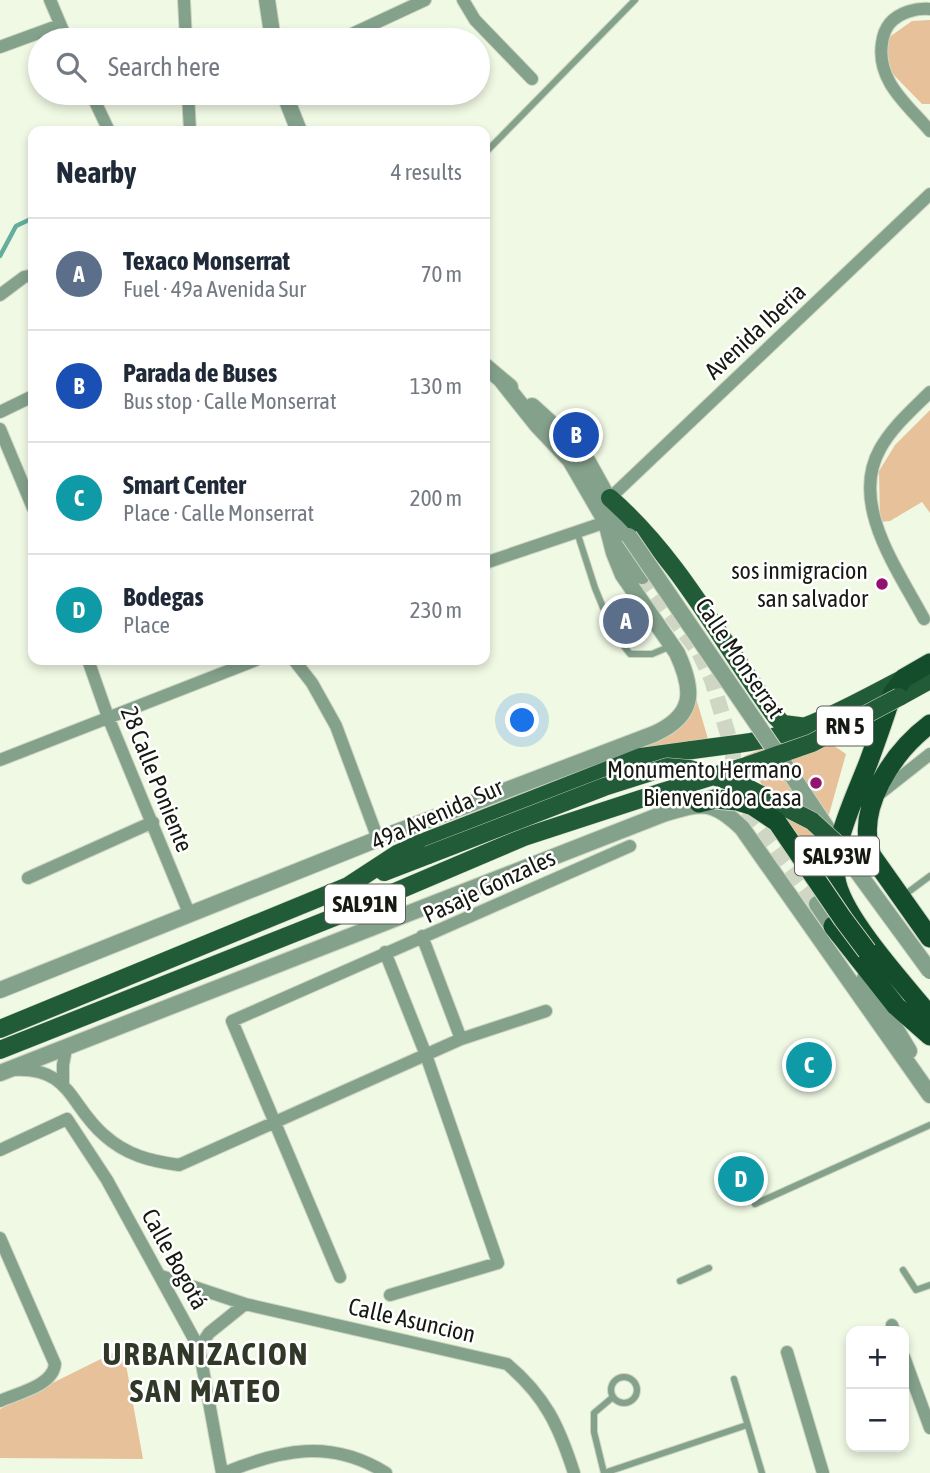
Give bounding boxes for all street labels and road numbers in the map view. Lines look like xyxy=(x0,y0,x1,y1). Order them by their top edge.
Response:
street label: Avenida Iberia xyxy=(699,278,811,384)
street label: Calle Monserrat xyxy=(690,593,790,723)
street label: 28 Calle Poniente xyxy=(116,702,198,856)
road number: RN 5 xyxy=(817,706,873,746)
street label: 49a Avenida Sur xyxy=(367,773,508,855)
road number: SAL93W xyxy=(795,836,879,876)
street label: Pasaje Gonzales xyxy=(419,844,559,928)
road number: SAL91N xyxy=(325,884,405,923)
street label: Calle Bogotá xyxy=(136,1204,214,1314)
street label: Calle Asuncion xyxy=(346,1292,478,1348)

